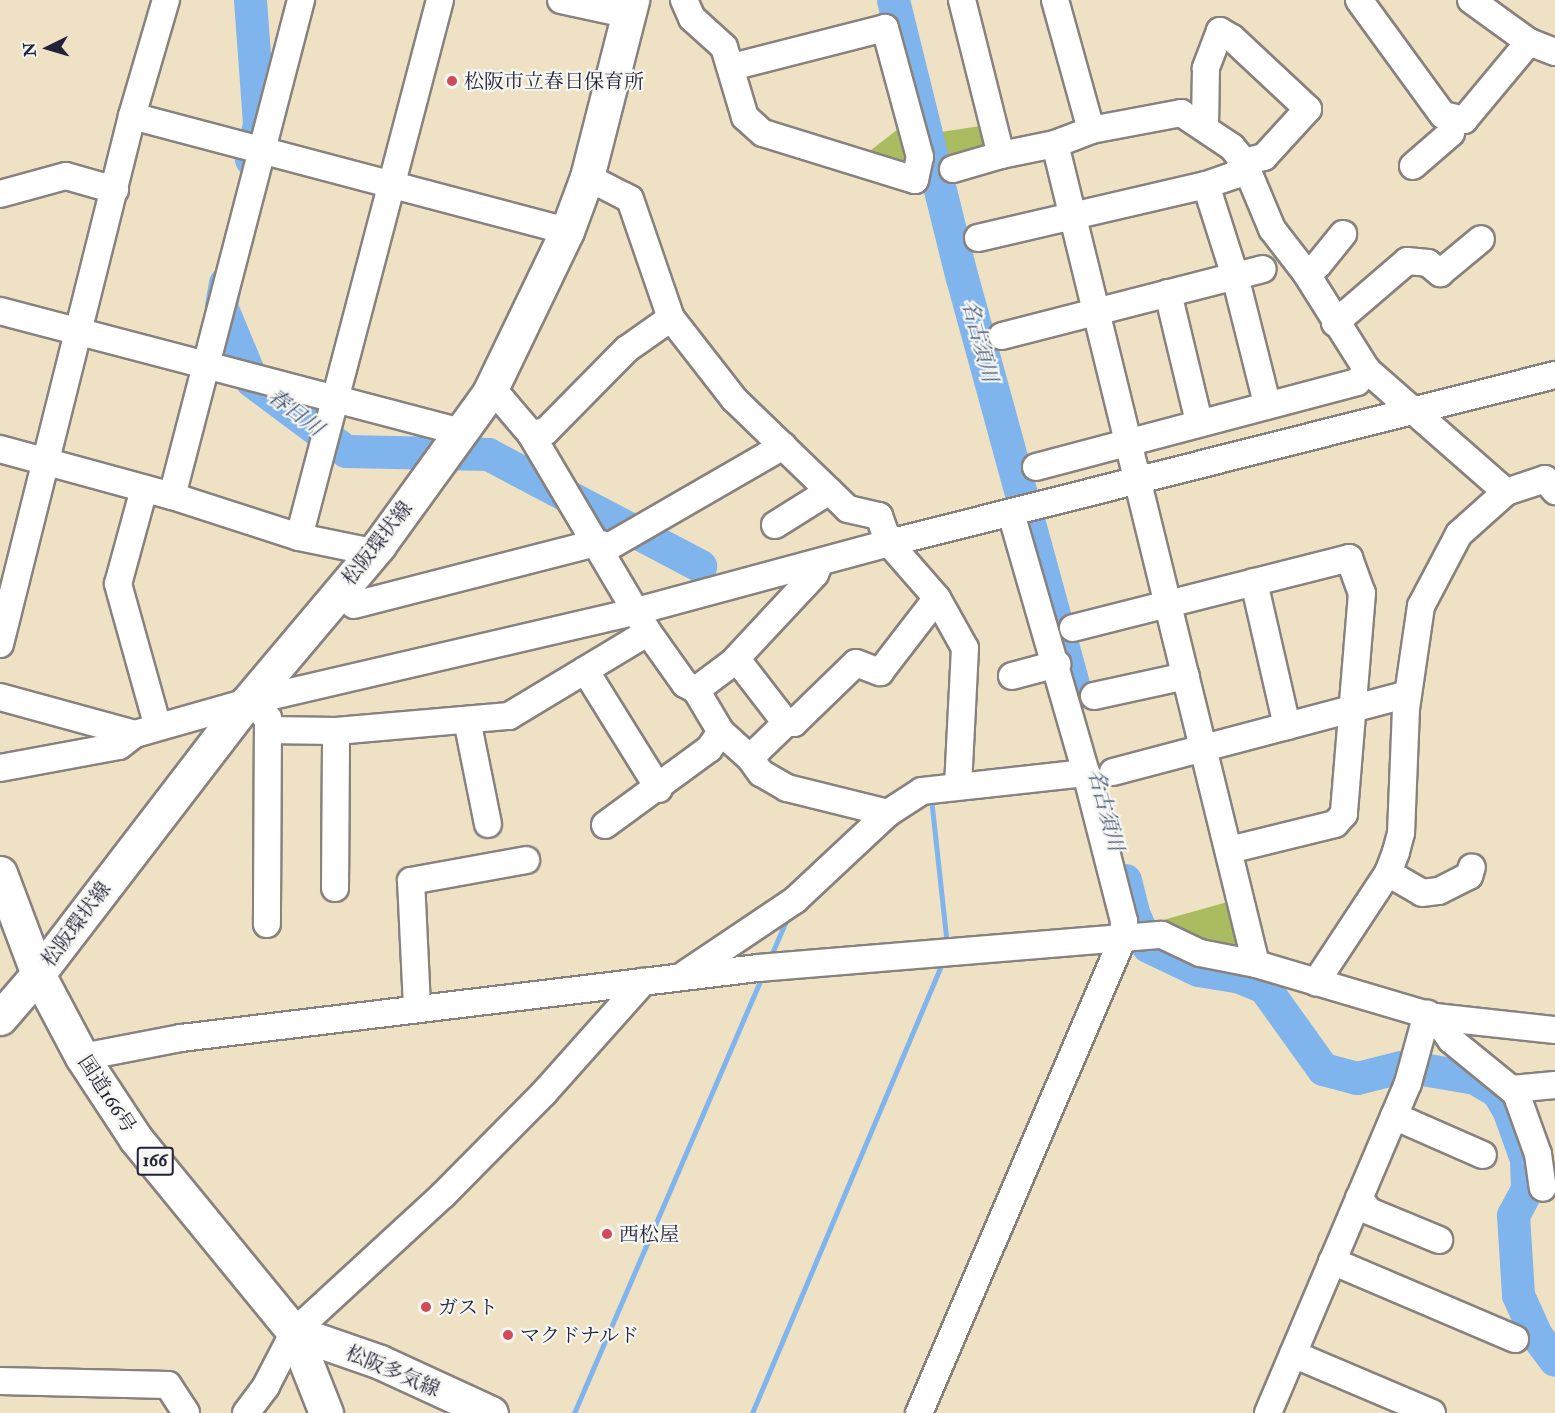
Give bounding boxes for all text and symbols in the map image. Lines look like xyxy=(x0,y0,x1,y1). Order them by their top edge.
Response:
north arrow xyxy=(18,18,78,78)
text: N xyxy=(19,42,41,58)
place label: 松阪市立春日保育所 xyxy=(464,69,644,93)
marker: 松阪市立春日保育所 xyxy=(445,74,459,88)
water label: 名古須川 xyxy=(956,297,1002,385)
water label: 春日川 xyxy=(262,384,328,442)
street label: 松阪環状線 xyxy=(337,496,417,590)
water label: 名古須川 xyxy=(1082,766,1128,854)
street label: 松阪環状線 xyxy=(36,877,116,971)
street label: 国道166号 xyxy=(73,1051,141,1137)
road number: 166 xyxy=(136,1146,174,1176)
place label: 西松屋 xyxy=(619,1222,679,1246)
marker: 西松屋 xyxy=(600,1227,614,1241)
place label: ガスト xyxy=(438,1295,498,1319)
marker: ガスト xyxy=(419,1300,433,1314)
place label: マクドナルド xyxy=(520,1323,640,1347)
marker: マクドナルド xyxy=(501,1328,515,1342)
street label: 松阪多気線 xyxy=(342,1340,444,1402)

